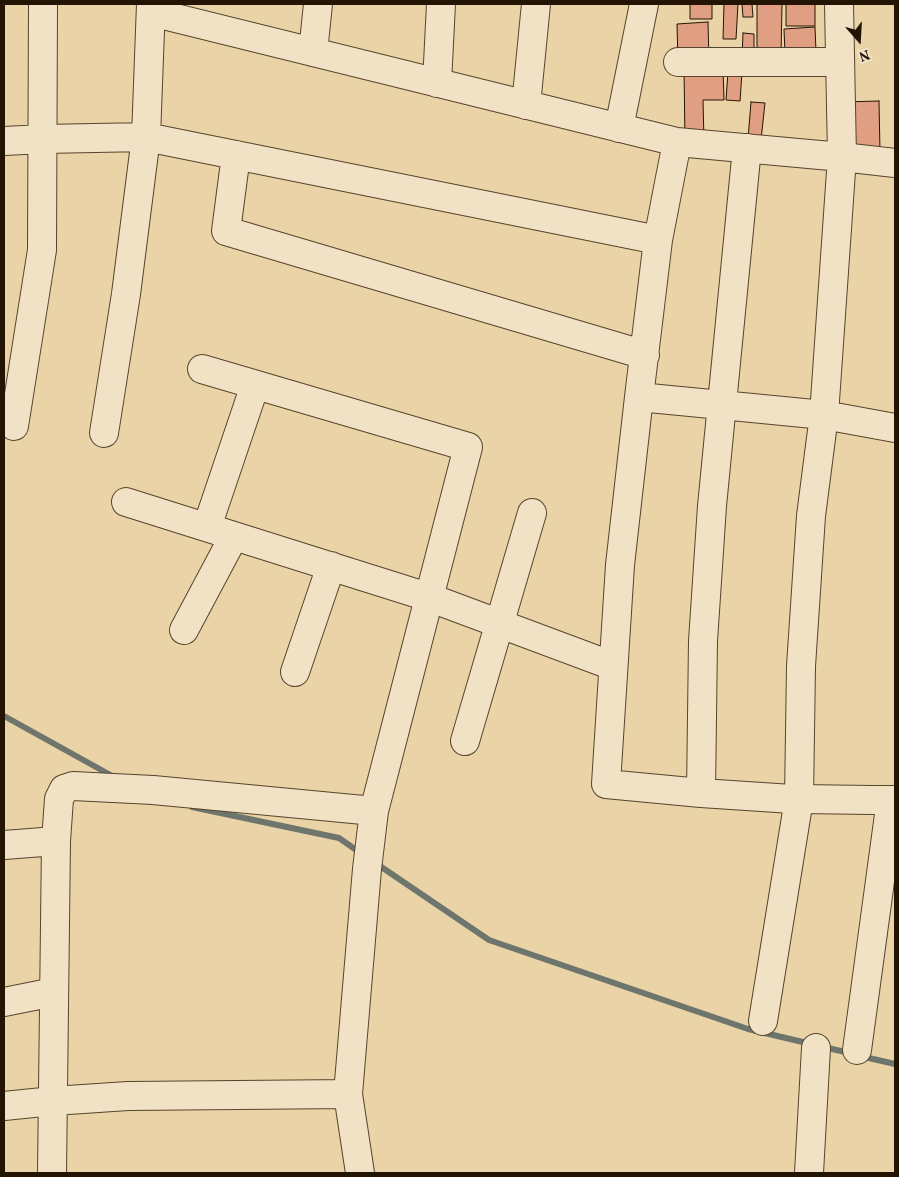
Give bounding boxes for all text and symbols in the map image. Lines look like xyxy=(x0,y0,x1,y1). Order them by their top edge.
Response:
north arrow xyxy=(834,15,884,65)
text: N xyxy=(856,44,872,65)

